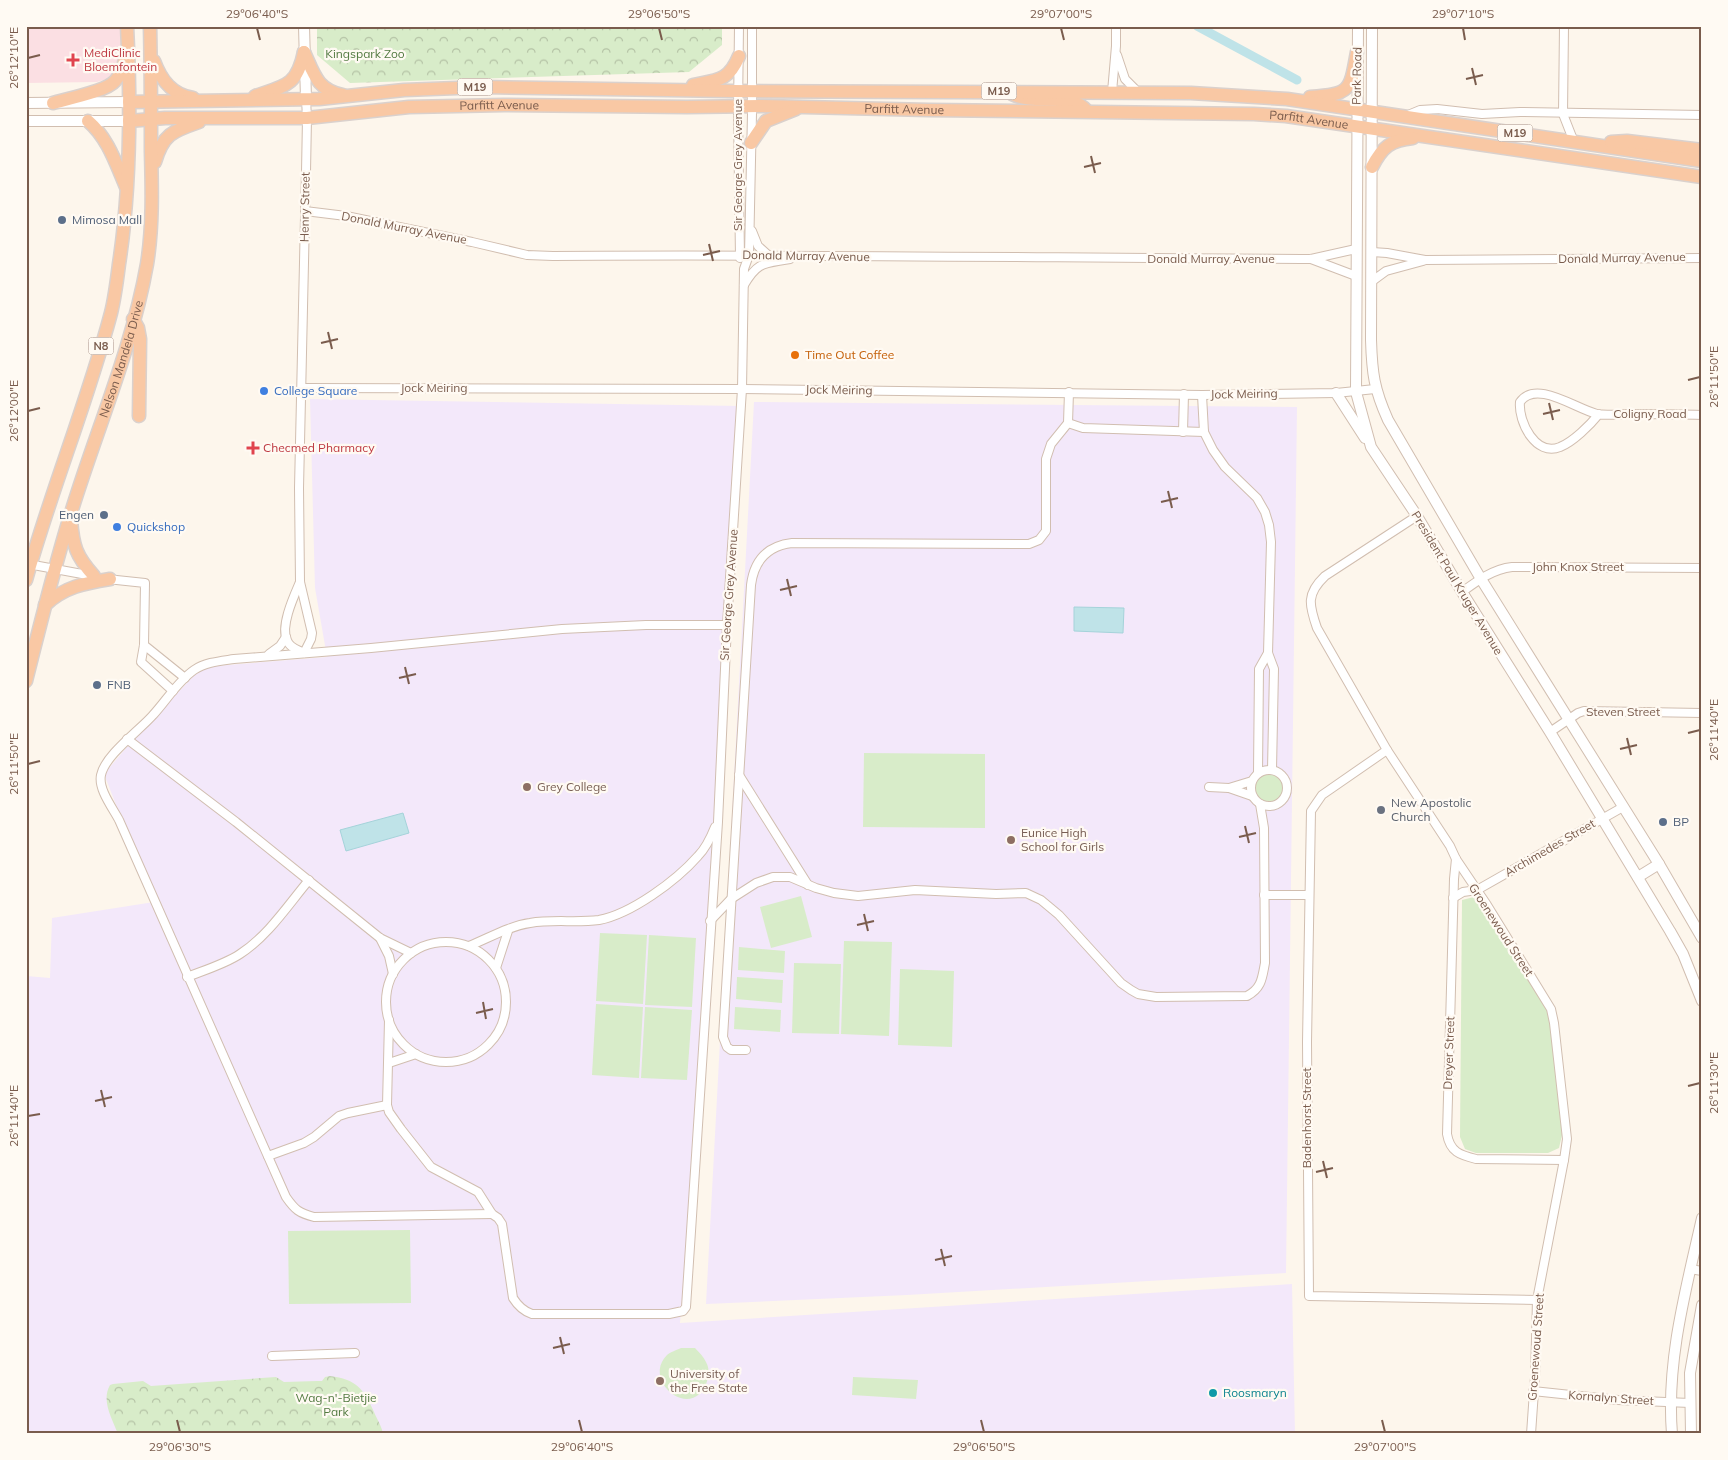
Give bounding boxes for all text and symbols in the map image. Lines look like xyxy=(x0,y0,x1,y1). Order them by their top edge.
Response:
text: 29°06'40"S xyxy=(226,6,288,21)
text: 29°06'50"S xyxy=(628,6,690,21)
text: 29°07'00"S xyxy=(1030,6,1092,21)
text: 29°07'10"S xyxy=(1432,6,1494,21)
text: 26°12'10"E xyxy=(6,27,21,89)
place label: MediClinic Bloemfontein xyxy=(84,45,157,74)
park label: Kingspark Zoo xyxy=(325,46,405,61)
street label: Park Road xyxy=(1348,47,1365,105)
marker: MediClinic Bloemfontein xyxy=(66,53,80,67)
road number: M19 xyxy=(458,78,492,95)
road number: M19 xyxy=(982,82,1016,100)
street label: Parfitt Avenue xyxy=(459,97,539,113)
street label: Sir George Grey Avenue xyxy=(730,99,745,231)
street label: Parfitt Avenue xyxy=(864,100,944,117)
street label: Parfitt Avenue xyxy=(1269,107,1349,132)
road number: M19 xyxy=(1498,125,1532,142)
street label: Henry Street xyxy=(296,172,313,242)
street label: Donald Murray Avenue xyxy=(340,208,468,247)
place label: Mimosa Mall xyxy=(72,212,142,227)
marker: Mimosa Mall xyxy=(56,214,68,226)
street label: Donald Murray Avenue xyxy=(742,247,870,264)
street label: Donald Murray Avenue xyxy=(1558,249,1686,266)
street label: Donald Murray Avenue xyxy=(1147,251,1275,266)
street label: Nelson Mandela Drive xyxy=(96,299,146,419)
road number: N8 xyxy=(88,338,114,354)
text: 26°11'50"E xyxy=(1706,346,1721,408)
place label: Time Out Coffee xyxy=(805,347,894,362)
marker: Time Out Coffee xyxy=(789,349,801,361)
text: 26°12'00"E xyxy=(6,380,21,442)
street label: Jock Meiring xyxy=(400,380,468,395)
street label: Jock Meiring xyxy=(805,381,873,398)
place label: College Square xyxy=(274,383,357,398)
marker: College Square xyxy=(258,385,270,397)
street label: Jock Meiring xyxy=(1210,385,1278,402)
street label: Coligny Road xyxy=(1613,406,1687,421)
place label: Checmed Pharmacy xyxy=(263,440,375,455)
marker: Checmed Pharmacy xyxy=(247,442,259,454)
place label: Engen xyxy=(59,507,94,522)
street label: President Paul Kruger Avenue xyxy=(1409,508,1506,657)
marker: Engen xyxy=(98,509,110,521)
place label: Quickshop xyxy=(127,519,185,534)
marker: Quickshop xyxy=(111,521,123,533)
street label: Sir George Grey Avenue xyxy=(716,529,741,661)
street label: John Knox Street xyxy=(1532,559,1624,574)
place label: FNB xyxy=(107,677,131,692)
marker: FNB xyxy=(91,679,103,691)
text: 26°11'40"E xyxy=(1706,699,1721,761)
street label: Steven Street xyxy=(1586,704,1660,719)
text: 26°11'50"E xyxy=(6,733,21,795)
place label: Grey College xyxy=(537,779,607,794)
marker: Grey College xyxy=(521,781,533,793)
place label: New Apostolic Church xyxy=(1391,795,1471,824)
marker: New Apostolic Church xyxy=(1375,804,1387,816)
place label: BP xyxy=(1673,814,1689,829)
street label: Archimedes Street xyxy=(1502,816,1598,880)
marker: BP xyxy=(1657,816,1669,828)
place label: Eunice High School for Girls xyxy=(1021,825,1104,854)
marker: Eunice High School for Girls xyxy=(1005,834,1017,846)
street label: Groenewoud Street xyxy=(1466,881,1537,979)
street label: Dreyer Street xyxy=(1440,1016,1457,1090)
text: 26°11'30"E xyxy=(1706,1052,1721,1114)
street label: Badenhorst Street xyxy=(1299,1068,1314,1168)
text: 26°11'40"E xyxy=(6,1085,21,1147)
street label: Groenewoud Street xyxy=(1524,1293,1547,1401)
place label: University of the Free State xyxy=(670,1366,748,1395)
marker: University of the Free State xyxy=(654,1375,666,1387)
place label: Roosmaryn xyxy=(1223,1385,1287,1400)
marker: Roosmaryn xyxy=(1207,1387,1219,1399)
street label: Kornalyn Street xyxy=(1568,1387,1654,1408)
park label: Wag-n'-Bietjie Park xyxy=(295,1390,377,1419)
text: 29°06'30"S xyxy=(149,1439,211,1454)
text: 29°06'40"S xyxy=(551,1439,613,1454)
text: 29°06'50"S xyxy=(953,1439,1015,1454)
text: 29°07'00"S xyxy=(1354,1439,1416,1454)

